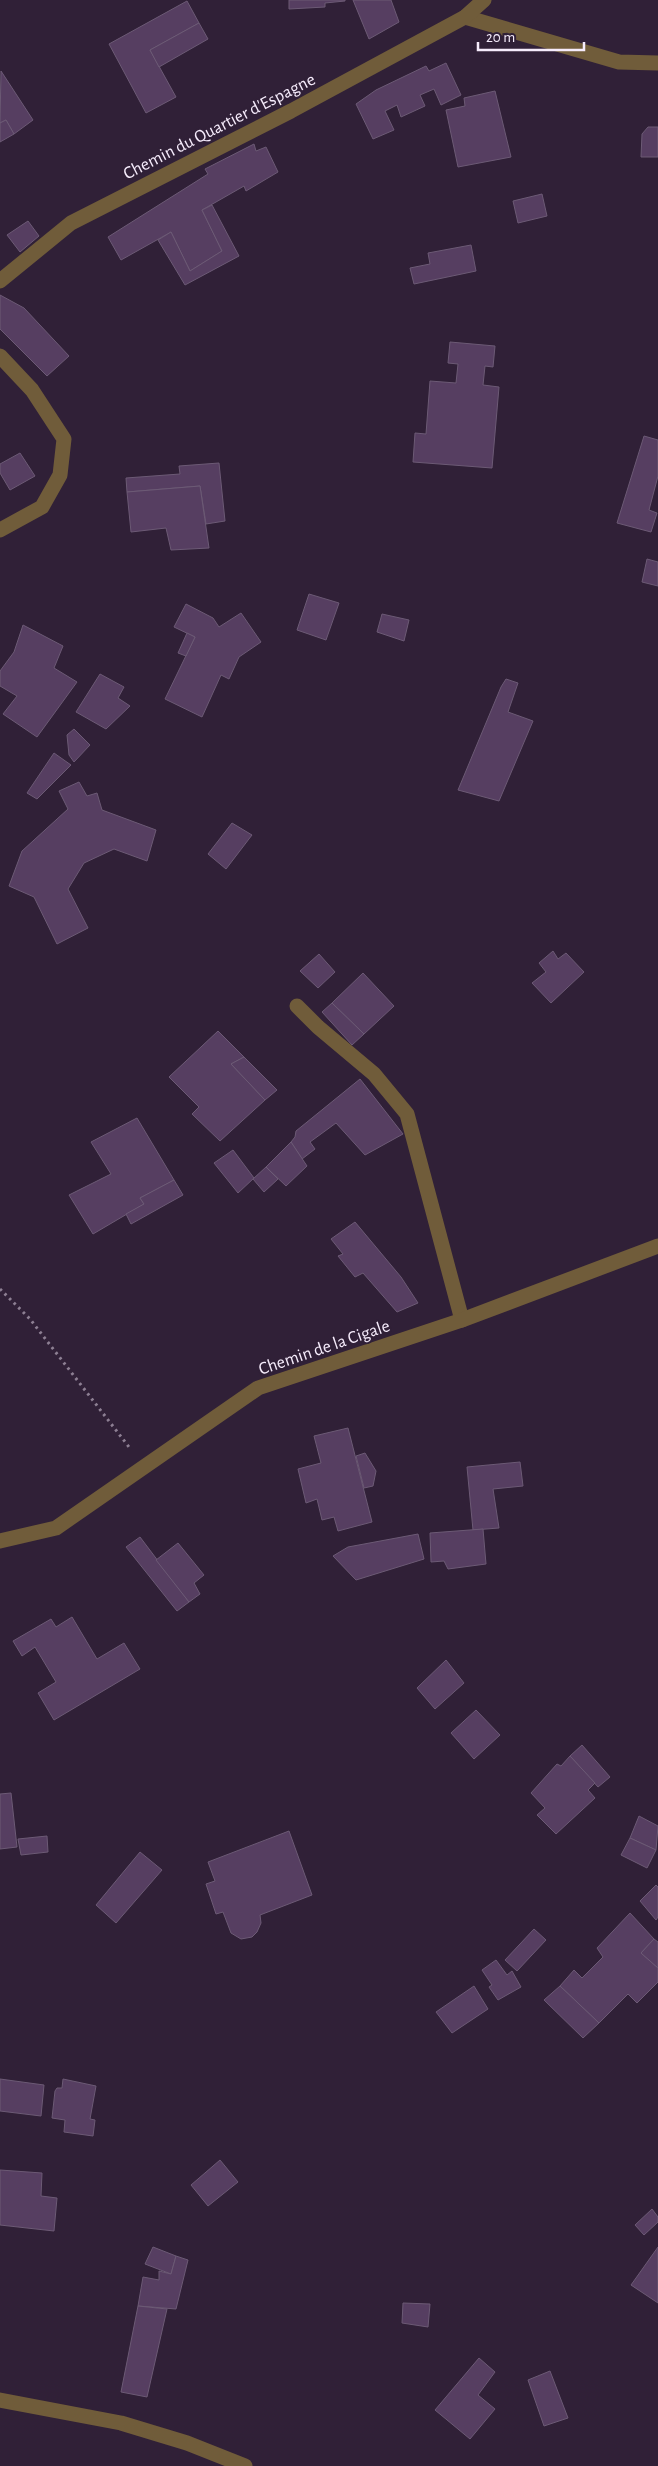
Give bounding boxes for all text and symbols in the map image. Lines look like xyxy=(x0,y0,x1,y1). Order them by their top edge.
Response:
scale bar xyxy=(478,20,584,52)
text: 20 m xyxy=(486,30,515,45)
street label: Chemin du Quartier d'Espagne xyxy=(121,71,318,183)
street label: Chemin de la Cigale xyxy=(256,1317,392,1379)

